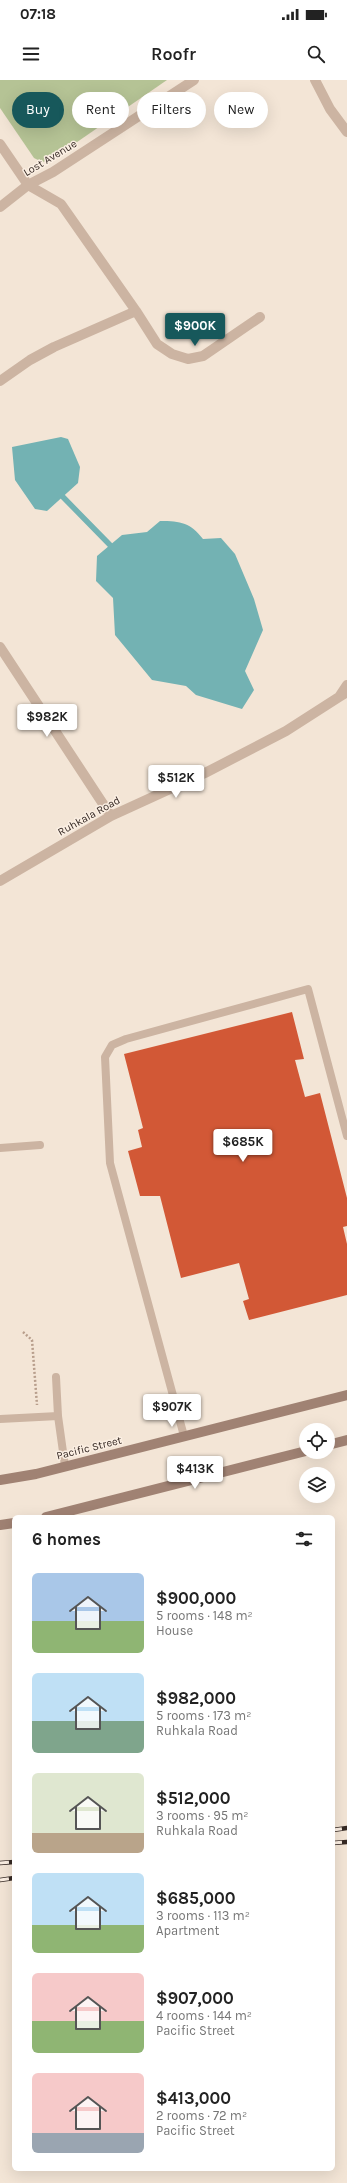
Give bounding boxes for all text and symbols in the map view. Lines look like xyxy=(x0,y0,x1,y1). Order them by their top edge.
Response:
text: 07:18 xyxy=(20,5,56,23)
icon: menu xyxy=(20,43,42,65)
text: Roofr xyxy=(151,43,196,65)
icon: search xyxy=(305,43,327,65)
chip: Buy xyxy=(12,92,64,128)
chip: Rent xyxy=(72,92,129,128)
chip: Filters xyxy=(137,92,206,128)
chip: New xyxy=(214,92,268,128)
street label: Lost Avenue xyxy=(21,137,79,179)
pin: $900K xyxy=(167,313,223,347)
text: $900K xyxy=(174,318,216,333)
pin: $982K xyxy=(19,704,75,738)
text: $982K xyxy=(26,709,68,724)
pin: $512K xyxy=(148,765,204,799)
text: $512K xyxy=(157,770,195,785)
street label: Ruhkala Road xyxy=(56,793,122,839)
pin: $685K xyxy=(215,1129,271,1163)
text: $685K xyxy=(222,1134,264,1149)
pin: $907K xyxy=(144,1394,200,1428)
text: $907K xyxy=(152,1399,192,1414)
map controls xyxy=(299,1423,335,1503)
button: locate xyxy=(299,1423,335,1459)
street label: Pacific Street xyxy=(55,1434,123,1462)
pin: $413K xyxy=(167,1456,223,1490)
text: $413K xyxy=(176,1461,214,1476)
button: layers xyxy=(299,1467,335,1503)
icon: filters xyxy=(293,1528,315,1550)
text: 6 homes xyxy=(32,1529,101,1549)
text: $900,000 xyxy=(156,1588,236,1608)
icon: home xyxy=(64,1589,112,1637)
text: 5 rooms · 148 m² xyxy=(156,1608,253,1623)
text: House xyxy=(156,1623,193,1638)
text: $982,000 xyxy=(156,1688,236,1708)
icon: home xyxy=(64,1689,112,1737)
text: 5 rooms · 173 m² xyxy=(156,1708,251,1723)
text: Ruhkala Road xyxy=(156,1723,238,1738)
text: $512,000 xyxy=(156,1788,231,1808)
icon: home xyxy=(64,1789,112,1837)
text: 3 rooms · 95 m² xyxy=(156,1808,249,1823)
text: Ruhkala Road xyxy=(156,1823,238,1838)
text: $685,000 xyxy=(156,1888,235,1908)
icon: home xyxy=(64,1889,112,1937)
text: 3 rooms · 113 m² xyxy=(156,1908,250,1923)
text: Apartment xyxy=(156,1923,219,1938)
text: $907,000 xyxy=(156,1988,234,2008)
icon: home xyxy=(64,1989,112,2037)
text: 4 rooms · 144 m² xyxy=(156,2008,252,2023)
text: Pacific Street xyxy=(156,2023,235,2038)
text: $413,000 xyxy=(156,2088,231,2108)
icon: home xyxy=(64,2089,112,2137)
text: 2 rooms · 72 m² xyxy=(156,2108,247,2123)
text: Pacific Street xyxy=(156,2123,235,2138)

